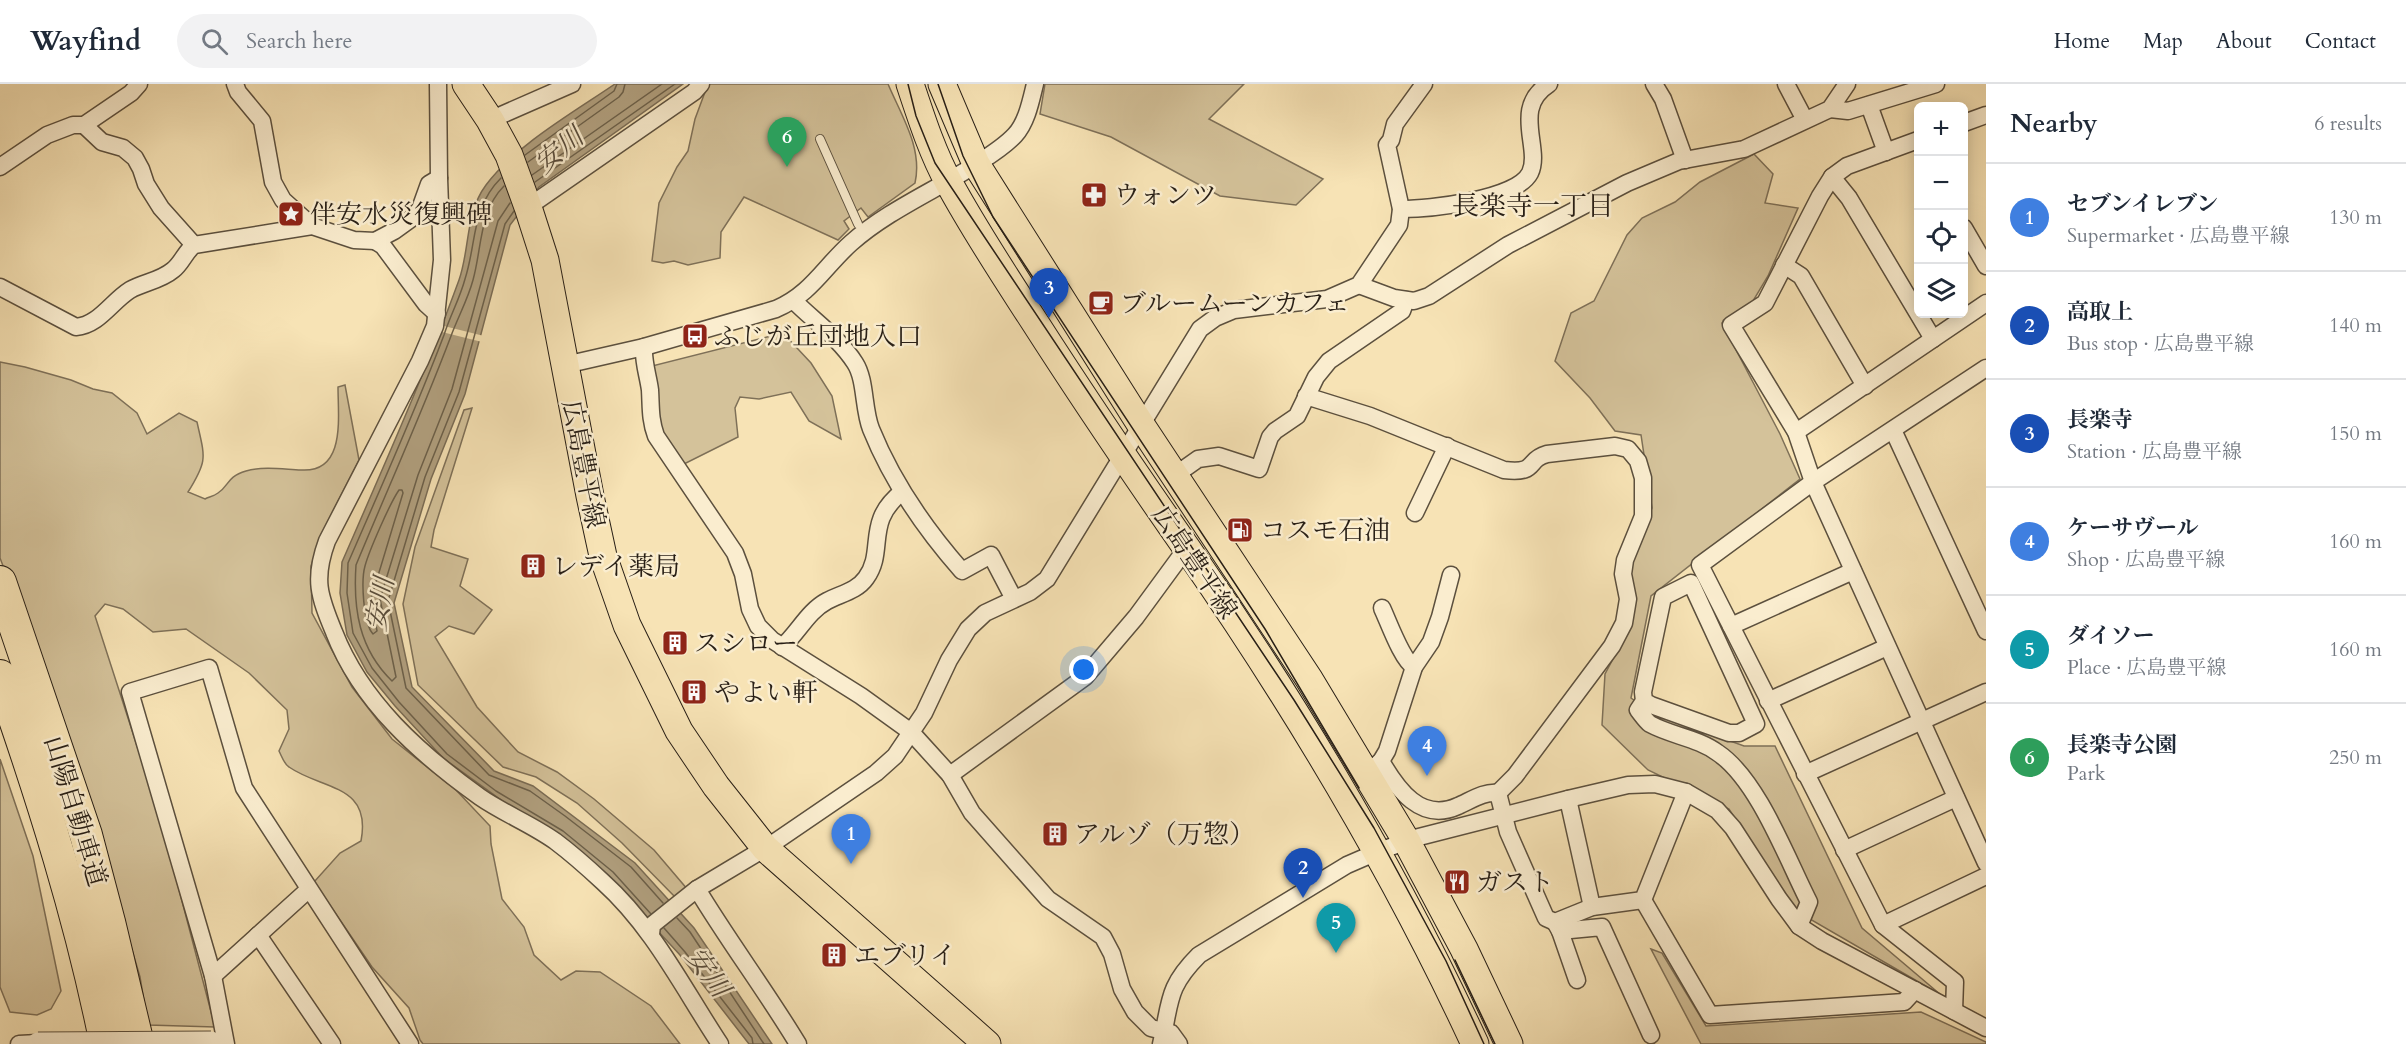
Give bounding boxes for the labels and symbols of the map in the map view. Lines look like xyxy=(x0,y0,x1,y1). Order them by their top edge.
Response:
water label: 安川 xyxy=(527,117,594,182)
pin: 6 xyxy=(768,118,806,167)
place label: ウォンツ xyxy=(1114,178,1217,213)
pharmacy icon: ウォンツ xyxy=(1079,180,1109,210)
district label: 長楽寺一丁目 xyxy=(1452,188,1614,225)
place label: 伴安水災復興碑 xyxy=(310,197,492,232)
place icon: 伴安水災復興碑 xyxy=(276,199,306,229)
pin: 3 xyxy=(1030,268,1068,318)
place label: ブルームーンカフェ xyxy=(1120,286,1350,321)
cafe icon: ブルームーンカフェ xyxy=(1086,288,1116,318)
place label: ふじが丘団地入口 xyxy=(714,319,922,354)
bus stop icon: ふじが丘団地入口 xyxy=(680,321,710,351)
street label: 広島豊平線 xyxy=(554,397,613,531)
street label: 広島豊平線 xyxy=(1144,499,1245,626)
place label: コスモ石油 xyxy=(1260,513,1390,548)
fuel station icon: コスモ石油 xyxy=(1225,515,1255,545)
place label: レデイ薬局 xyxy=(552,549,680,584)
building icon: レデイ薬局 xyxy=(518,551,548,581)
water label: 安川 xyxy=(358,571,404,634)
place label: スシロー xyxy=(694,626,798,661)
building icon: スシロー xyxy=(660,628,690,658)
your location xyxy=(1069,655,1098,684)
place label: やよい軒 xyxy=(714,675,818,710)
building icon: やよい軒 xyxy=(679,677,709,707)
pin: 4 xyxy=(1408,726,1446,776)
street label: 山陽自動車道 xyxy=(36,731,115,891)
pin: 1 xyxy=(832,814,870,864)
place label: アルゾ（万惣） xyxy=(1074,817,1255,852)
building icon: アルゾ（万惣） xyxy=(1040,819,1070,849)
pin: 2 xyxy=(1284,848,1322,898)
place label: ガスト xyxy=(1476,865,1554,900)
restaurant icon: ガスト xyxy=(1442,867,1472,897)
pin: 5 xyxy=(1316,904,1356,953)
place label: エブリイ xyxy=(854,938,956,973)
water label: 安川 xyxy=(677,940,740,1007)
building icon: エブリイ xyxy=(819,940,849,970)

